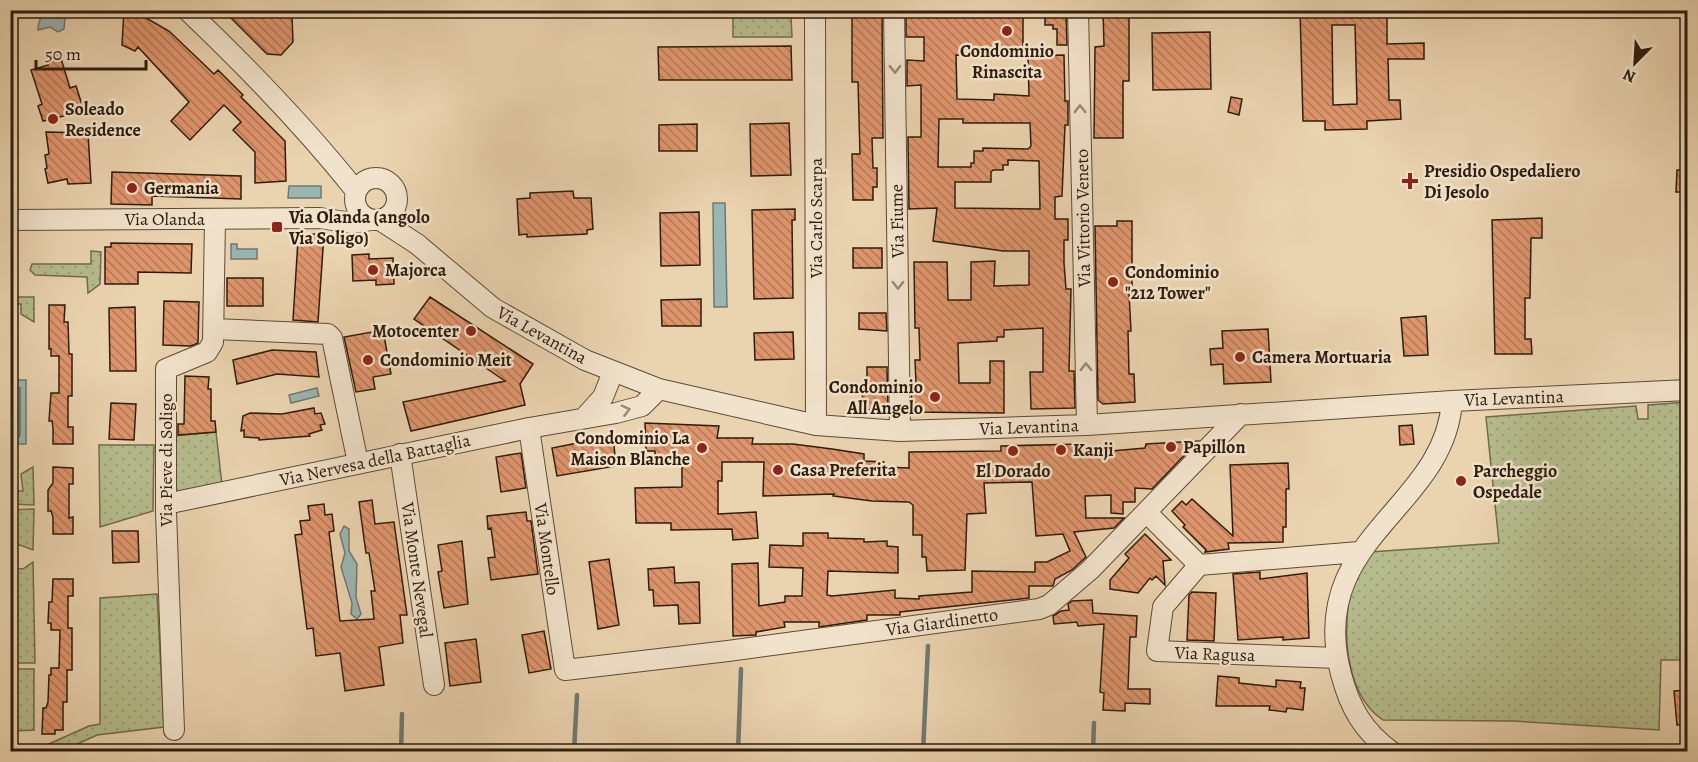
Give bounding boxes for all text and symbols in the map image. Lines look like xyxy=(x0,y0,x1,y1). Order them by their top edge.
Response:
marker: Condominio Rinascita xyxy=(1000,24,1014,38)
scale bar xyxy=(36,33,146,71)
north arrow xyxy=(1605,33,1665,93)
place label: Condominio Rinascita xyxy=(960,39,1054,84)
text: 50 m xyxy=(45,42,81,66)
text: N xyxy=(1619,63,1639,88)
one-way arrow xyxy=(889,64,901,73)
place label: Soleado Residence xyxy=(65,97,141,142)
one-way arrow xyxy=(1074,104,1087,113)
marker: Soleado Residence xyxy=(46,112,60,126)
street label: Via Vittorio Veneto xyxy=(1070,149,1096,288)
street label: Via Carlo Scarpa xyxy=(804,157,828,279)
place label: Presidio Ospedaliero Di Jesolo xyxy=(1424,159,1580,204)
marker: Presidio Ospedaliero Di Jesolo xyxy=(1401,172,1419,190)
place label: Germania xyxy=(144,176,219,200)
marker: Germania xyxy=(125,181,139,195)
street label: Via Fiume xyxy=(884,184,910,259)
place label: Via Olanda (angolo Via Soligo) xyxy=(288,205,430,250)
street label: Via Olanda xyxy=(124,207,206,231)
marker: Via Olanda (angolo Via Soligo) xyxy=(270,220,284,234)
place label: Majorca xyxy=(385,258,447,282)
place label: Condominio "212 Tower" xyxy=(1125,260,1219,305)
marker: Majorca xyxy=(366,263,380,277)
marker: Condominio "212 Tower" xyxy=(1106,275,1120,289)
one-way arrow xyxy=(892,280,904,289)
street label: Via Levantina xyxy=(492,300,592,370)
place label: Motocenter xyxy=(372,319,460,343)
marker: Motocenter xyxy=(464,324,478,338)
place label: Camera Mortuaria xyxy=(1252,345,1392,369)
place label: Condominio Meit xyxy=(380,348,512,372)
marker: Camera Mortuaria xyxy=(1233,350,1247,364)
marker: Condominio Meit xyxy=(361,353,375,367)
one-way arrow xyxy=(1079,362,1092,371)
place label: Condominio All Angelo xyxy=(829,375,923,420)
street label: Via Levantina xyxy=(1463,384,1565,412)
marker: Condominio All Angelo xyxy=(928,390,942,404)
street label: Via Pieve di Soligo xyxy=(154,393,178,528)
one-way arrow xyxy=(620,405,630,418)
street label: Via Levantina xyxy=(978,413,1080,441)
place label: Condominio La Maison Blanche xyxy=(571,426,690,471)
street label: Via Nervesa della Battaglia xyxy=(276,428,473,492)
place label: Papillon xyxy=(1183,435,1246,459)
place label: Kanji xyxy=(1073,438,1114,462)
marker: Papillon xyxy=(1164,440,1178,454)
marker: Condominio La Maison Blanche xyxy=(695,441,709,455)
marker: Kanji xyxy=(1054,443,1068,457)
marker: El Dorado xyxy=(1006,444,1020,458)
place label: Casa Preferita xyxy=(790,458,897,482)
place label: El Dorado xyxy=(975,459,1051,483)
place label: Parcheggio Ospedale xyxy=(1473,459,1557,504)
marker: Casa Preferita xyxy=(771,463,785,477)
marker: Parcheggio Ospedale xyxy=(1454,474,1468,488)
street label: Via Monte Nevegal xyxy=(395,500,438,640)
street label: Via Montello xyxy=(529,500,565,597)
street label: Via Giardinetto xyxy=(884,602,999,642)
street label: Via Ragusa xyxy=(1173,641,1256,667)

